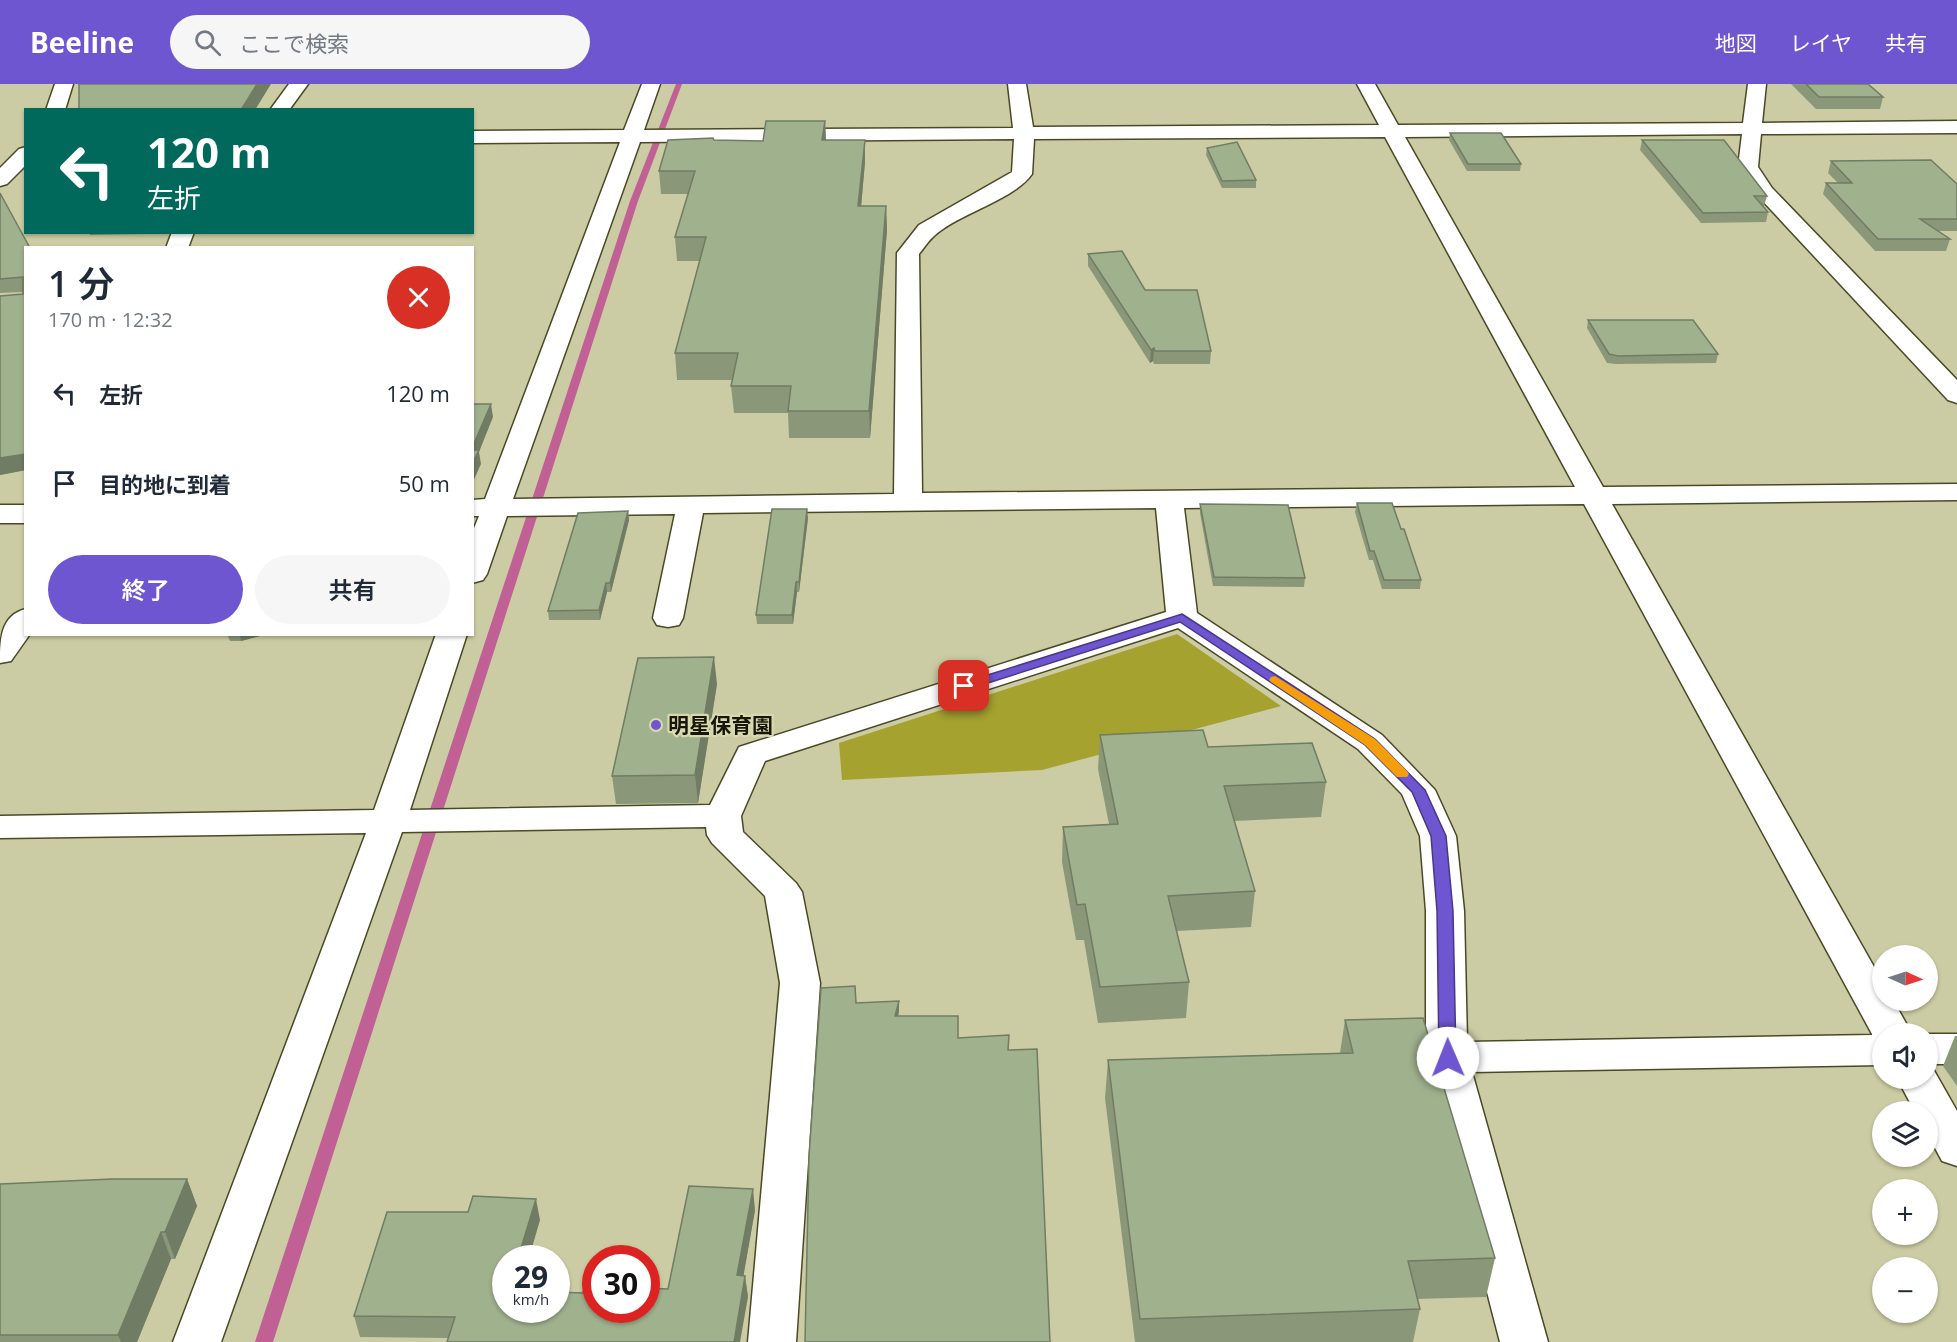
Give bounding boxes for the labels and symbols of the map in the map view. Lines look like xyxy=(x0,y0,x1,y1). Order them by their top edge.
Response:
pin xyxy=(938,660,989,711)
place label: 明星保育園 xyxy=(668,711,773,739)
marker: 明星保育園 xyxy=(649,718,663,732)
north arrow xyxy=(1872,945,1938,1011)
position arrow xyxy=(1416,1026,1480,1090)
speed limit sign: 30 xyxy=(582,1245,660,1323)

